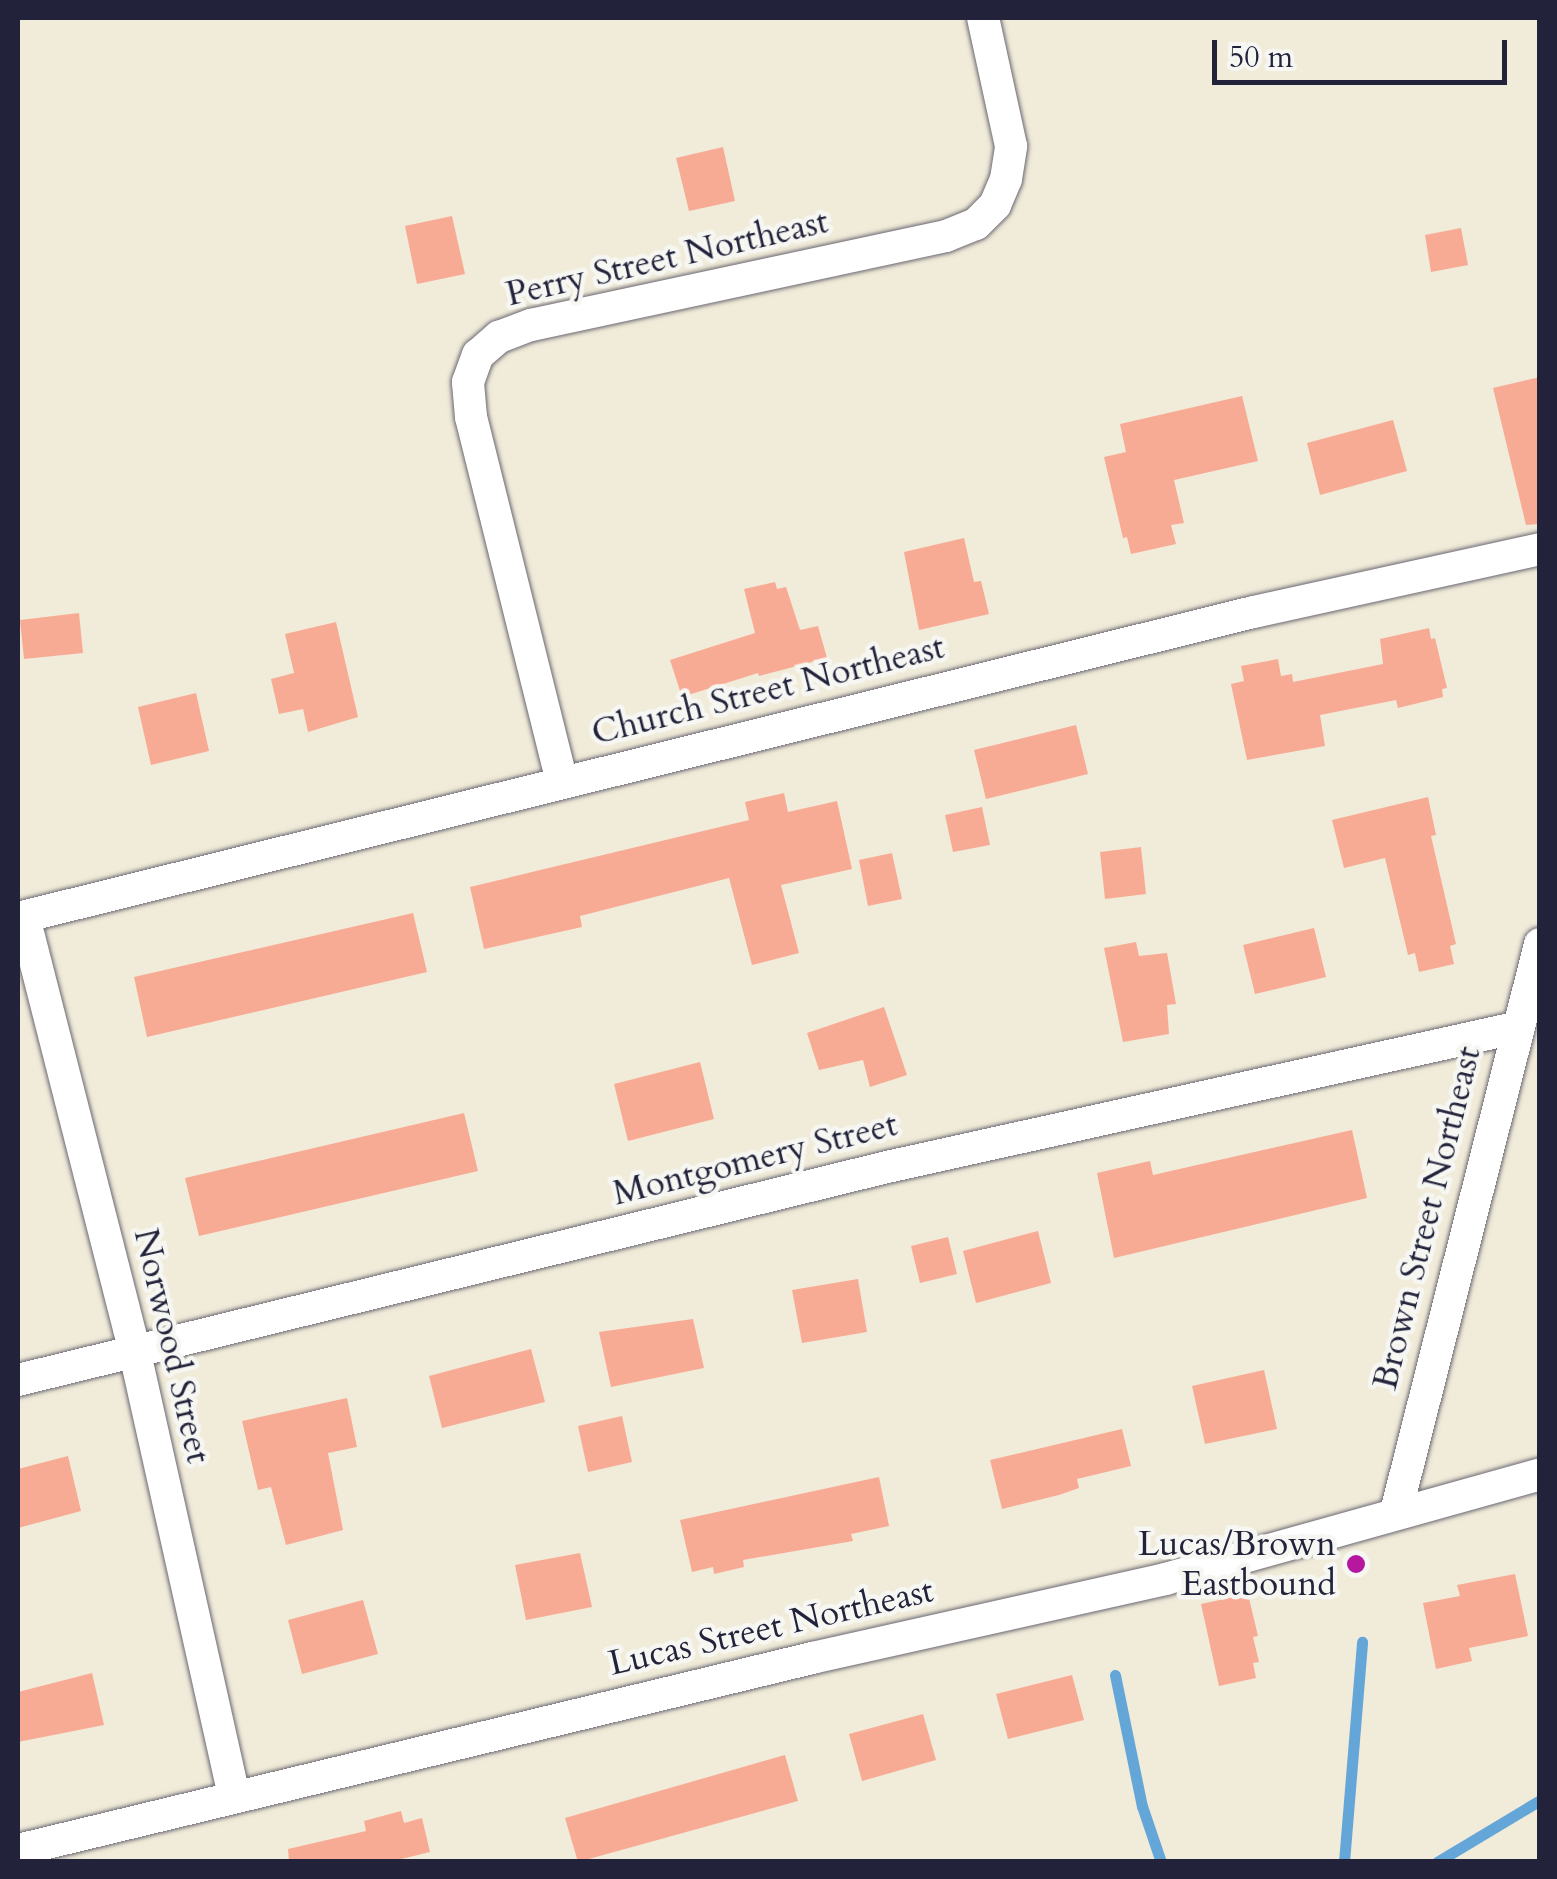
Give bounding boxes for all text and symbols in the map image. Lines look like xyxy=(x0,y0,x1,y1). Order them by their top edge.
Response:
scale bar xyxy=(1217,20,1512,82)
text: 50 m xyxy=(1229,37,1293,78)
street label: Perry Street Northeast xyxy=(502,201,832,315)
street label: Church Street Northeast xyxy=(587,626,949,754)
street label: Brown Street Northeast xyxy=(1364,1042,1490,1394)
street label: Montgomery Street xyxy=(608,1103,902,1215)
street label: Norwood Street xyxy=(125,1225,219,1467)
place label: Lucas/Brown Eastbound xyxy=(1138,1523,1336,1605)
marker: Lucas/Brown Eastbound xyxy=(1345,1553,1367,1575)
street label: Lucas Street Northeast xyxy=(605,1569,937,1685)

